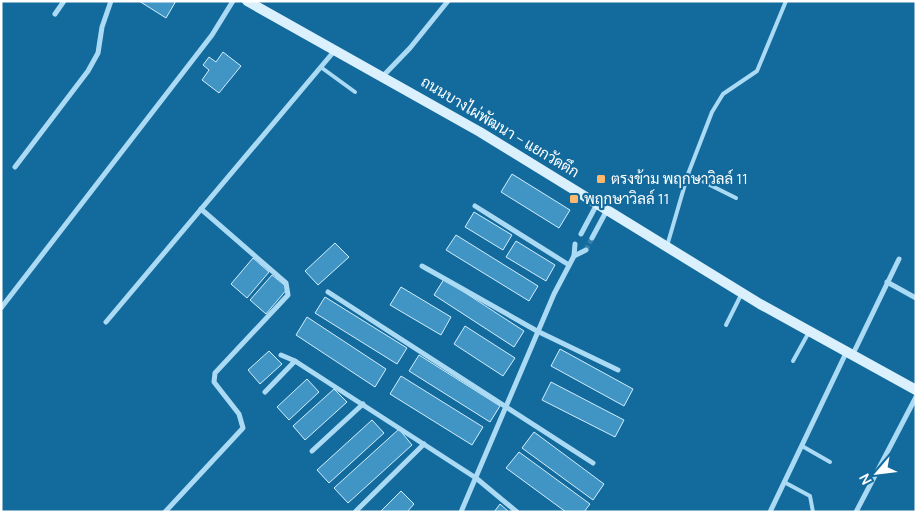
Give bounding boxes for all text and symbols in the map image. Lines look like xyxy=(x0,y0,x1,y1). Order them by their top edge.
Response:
street label: ถนนบางไผ่พัฒนา – แยกวัดตึก xyxy=(417,71,583,182)
place label: ตรงข้าม พฤกษาวิลล์ 11 xyxy=(611,168,748,189)
marker: ตรงข้าม พฤกษาวิลล์ 11 xyxy=(595,173,607,185)
place label: พฤกษาวิลล์ 11 xyxy=(584,188,669,209)
marker: พฤกษาวิลล์ 11 xyxy=(568,193,580,205)
north arrow xyxy=(852,448,902,498)
text: N xyxy=(854,470,876,488)

